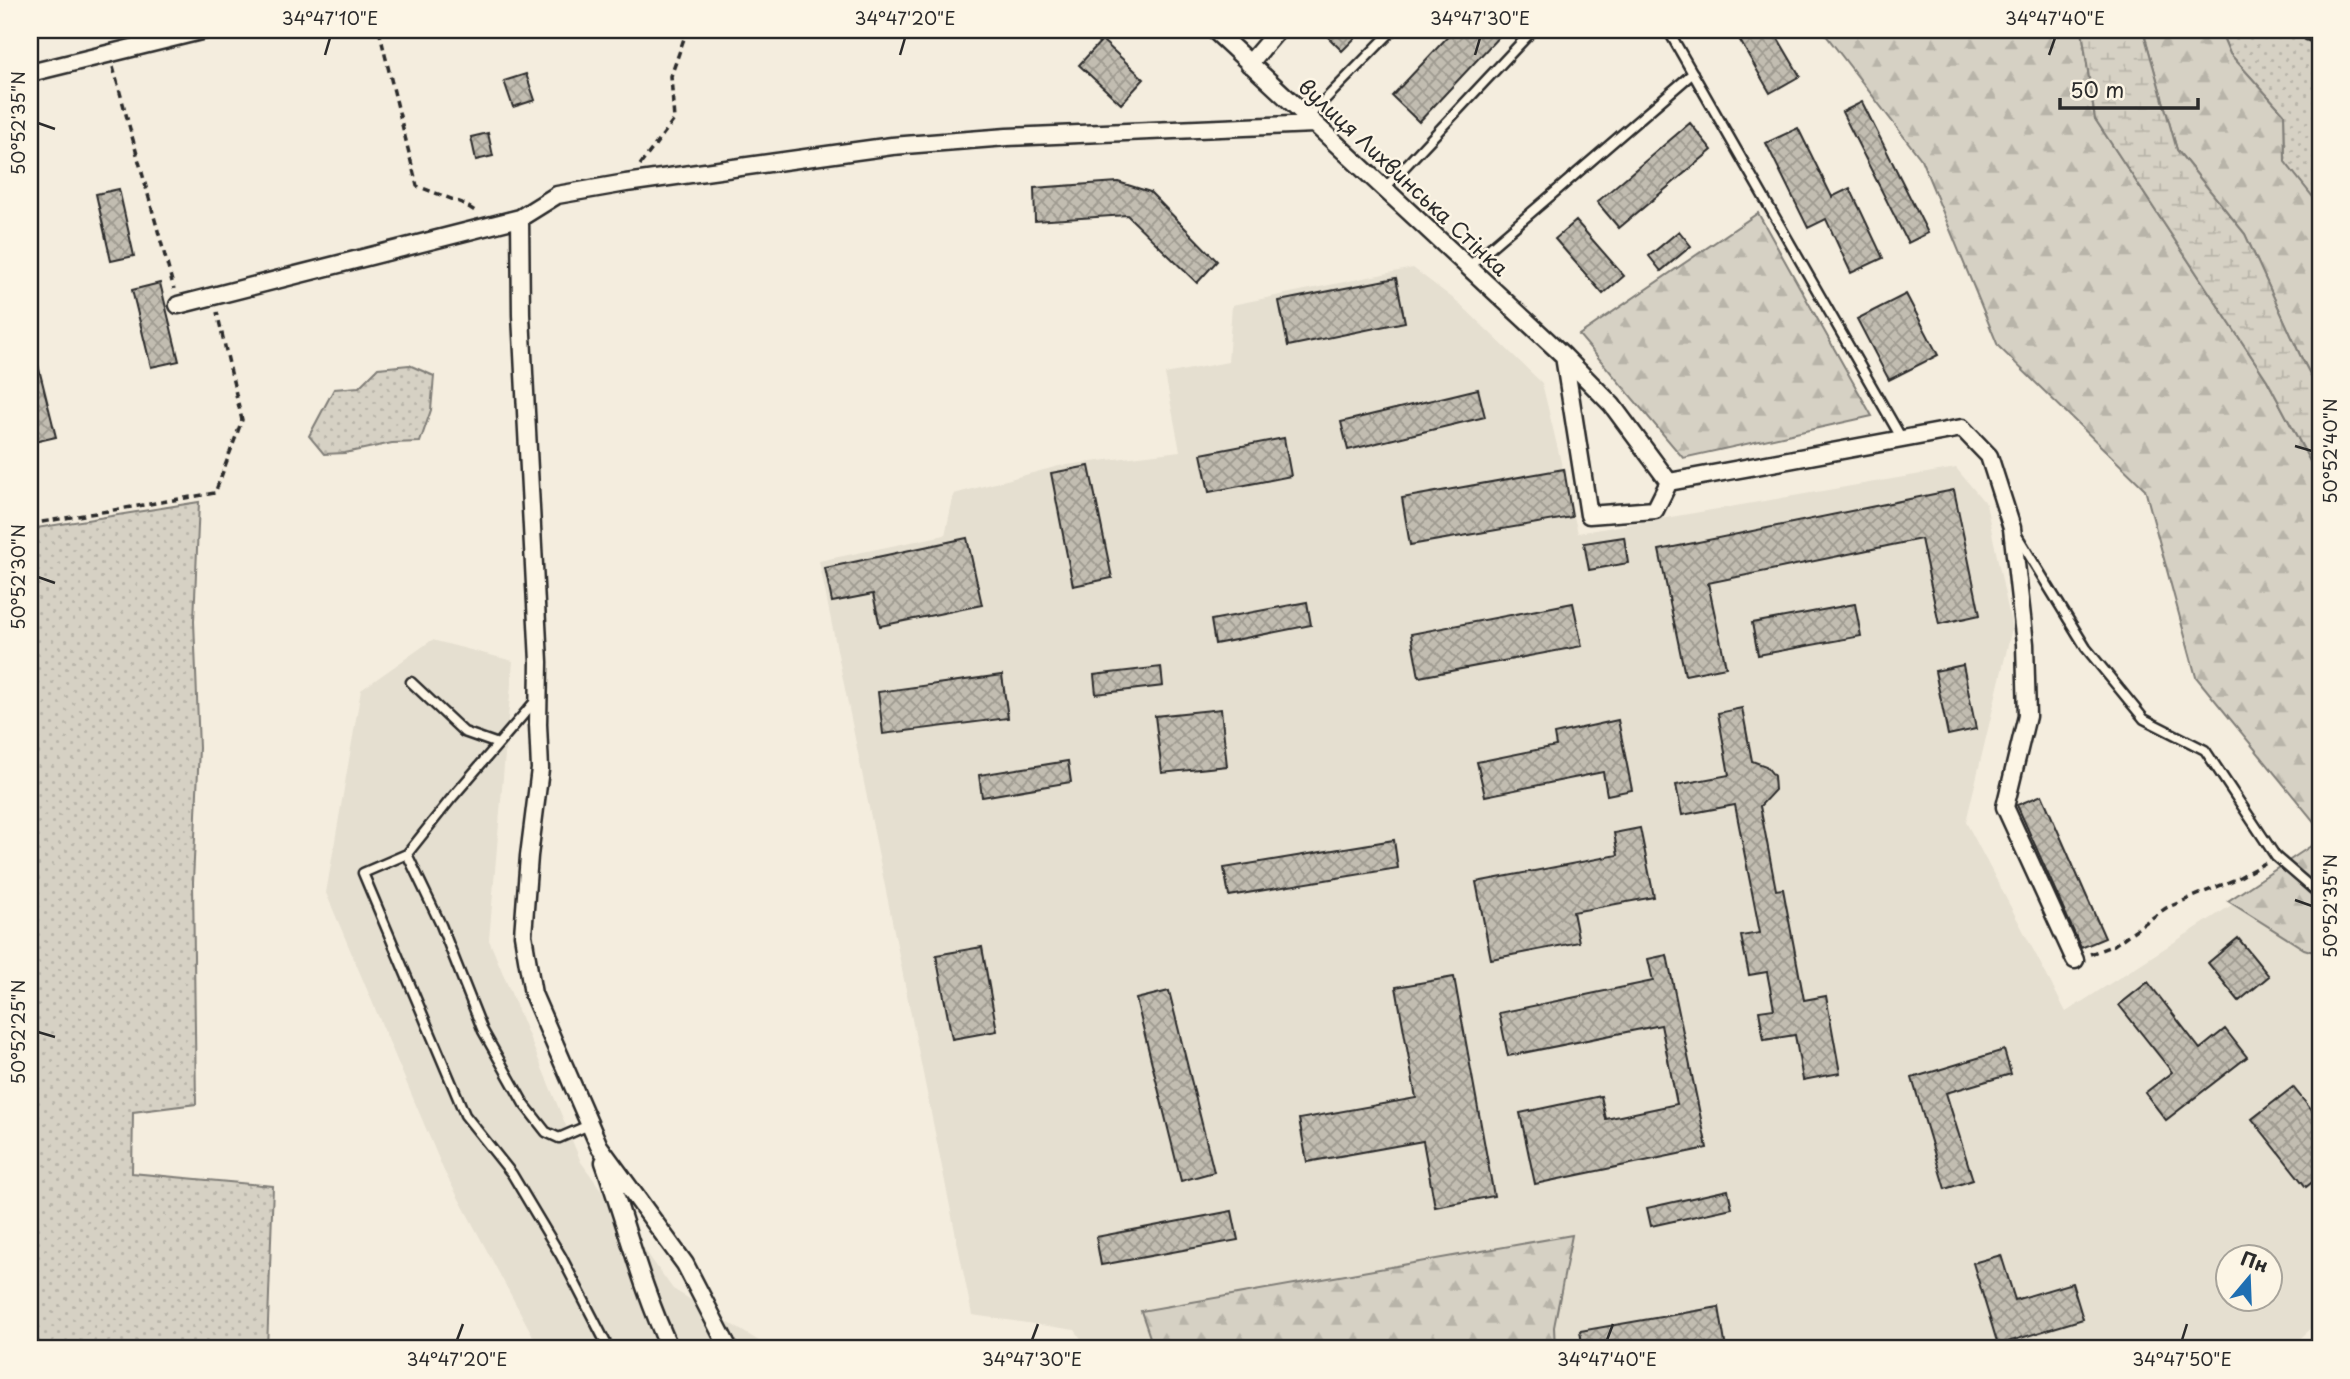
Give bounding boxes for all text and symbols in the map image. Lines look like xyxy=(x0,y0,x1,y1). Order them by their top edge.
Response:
text: 34°47'10"E xyxy=(282,4,378,31)
text: 34°47'20"E xyxy=(855,4,955,31)
text: 34°47'30"E xyxy=(1430,4,1530,31)
text: 34°47'40"E xyxy=(2005,4,2105,31)
scale bar xyxy=(2060,66,2198,110)
street label: вулиця Лихвинська Стінка xyxy=(1292,70,1517,283)
text: 50°52'35"N xyxy=(4,71,31,175)
text: 50 m xyxy=(2070,73,2124,105)
text: 50°52'40"N xyxy=(2316,398,2343,504)
text: 50°52'30"N xyxy=(4,524,31,630)
text: 50°52'35"N xyxy=(2316,854,2343,958)
text: 50°52'25"N xyxy=(4,979,31,1085)
north arrow xyxy=(2214,1242,2284,1312)
text: Пн xyxy=(2237,1243,2272,1279)
text: 34°47'20"E xyxy=(407,1345,507,1372)
text: 34°47'30"E xyxy=(982,1345,1082,1372)
text: 34°47'40"E xyxy=(1557,1345,1657,1372)
text: 34°47'50"E xyxy=(2132,1345,2232,1372)

